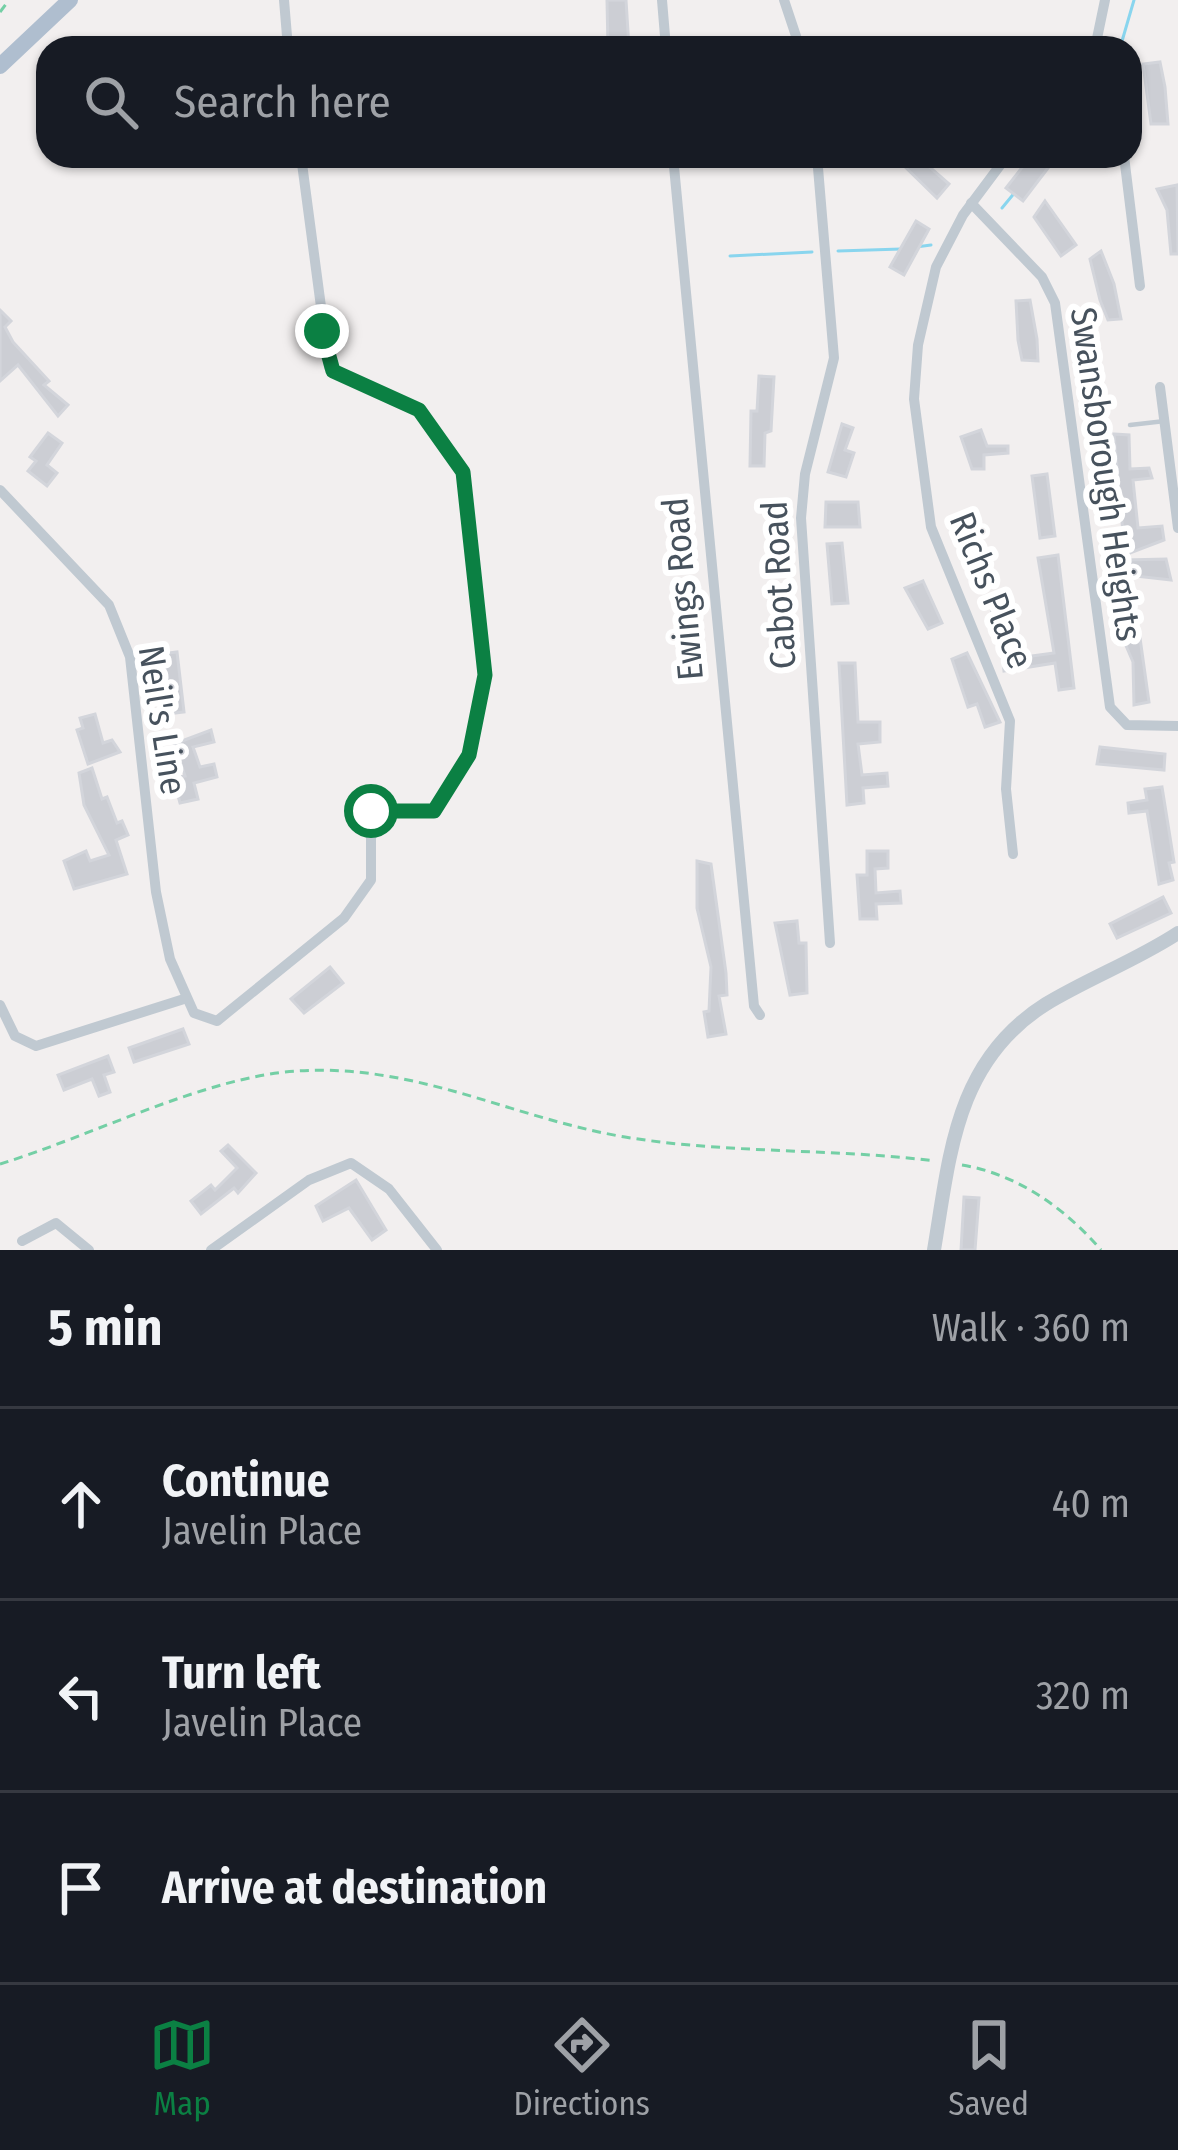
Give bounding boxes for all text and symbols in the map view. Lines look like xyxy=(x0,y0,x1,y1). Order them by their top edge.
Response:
search box xyxy=(36,36,1142,168)
icon: search xyxy=(78,69,144,135)
text: Search here xyxy=(174,75,391,129)
route end xyxy=(295,304,349,358)
street label: Swansborough Heights xyxy=(1061,305,1151,644)
street label: Ewings Road xyxy=(653,496,713,682)
street label: Cabot Road xyxy=(753,500,805,670)
street label: Richs Place xyxy=(940,506,1042,675)
street label: Neil's Line xyxy=(129,643,195,798)
route start xyxy=(344,784,398,838)
text: 5 min xyxy=(48,1297,163,1359)
text: Walk · 360 m xyxy=(932,1305,1130,1351)
text: Continue xyxy=(162,1454,330,1508)
icon: ahead xyxy=(48,1471,114,1537)
text: 40 m xyxy=(1052,1481,1130,1527)
text: Javelin Place xyxy=(162,1508,362,1554)
text: Turn left xyxy=(162,1646,321,1700)
icon: left xyxy=(48,1663,114,1729)
text: 320 m xyxy=(1036,1673,1130,1719)
text: Javelin Place xyxy=(162,1700,362,1746)
icon: arrive xyxy=(48,1855,114,1921)
text: Arrive at destination xyxy=(162,1861,547,1915)
tab: Map xyxy=(149,2012,215,2124)
tab: Directions xyxy=(513,2012,650,2124)
tab: Saved xyxy=(948,2012,1029,2124)

